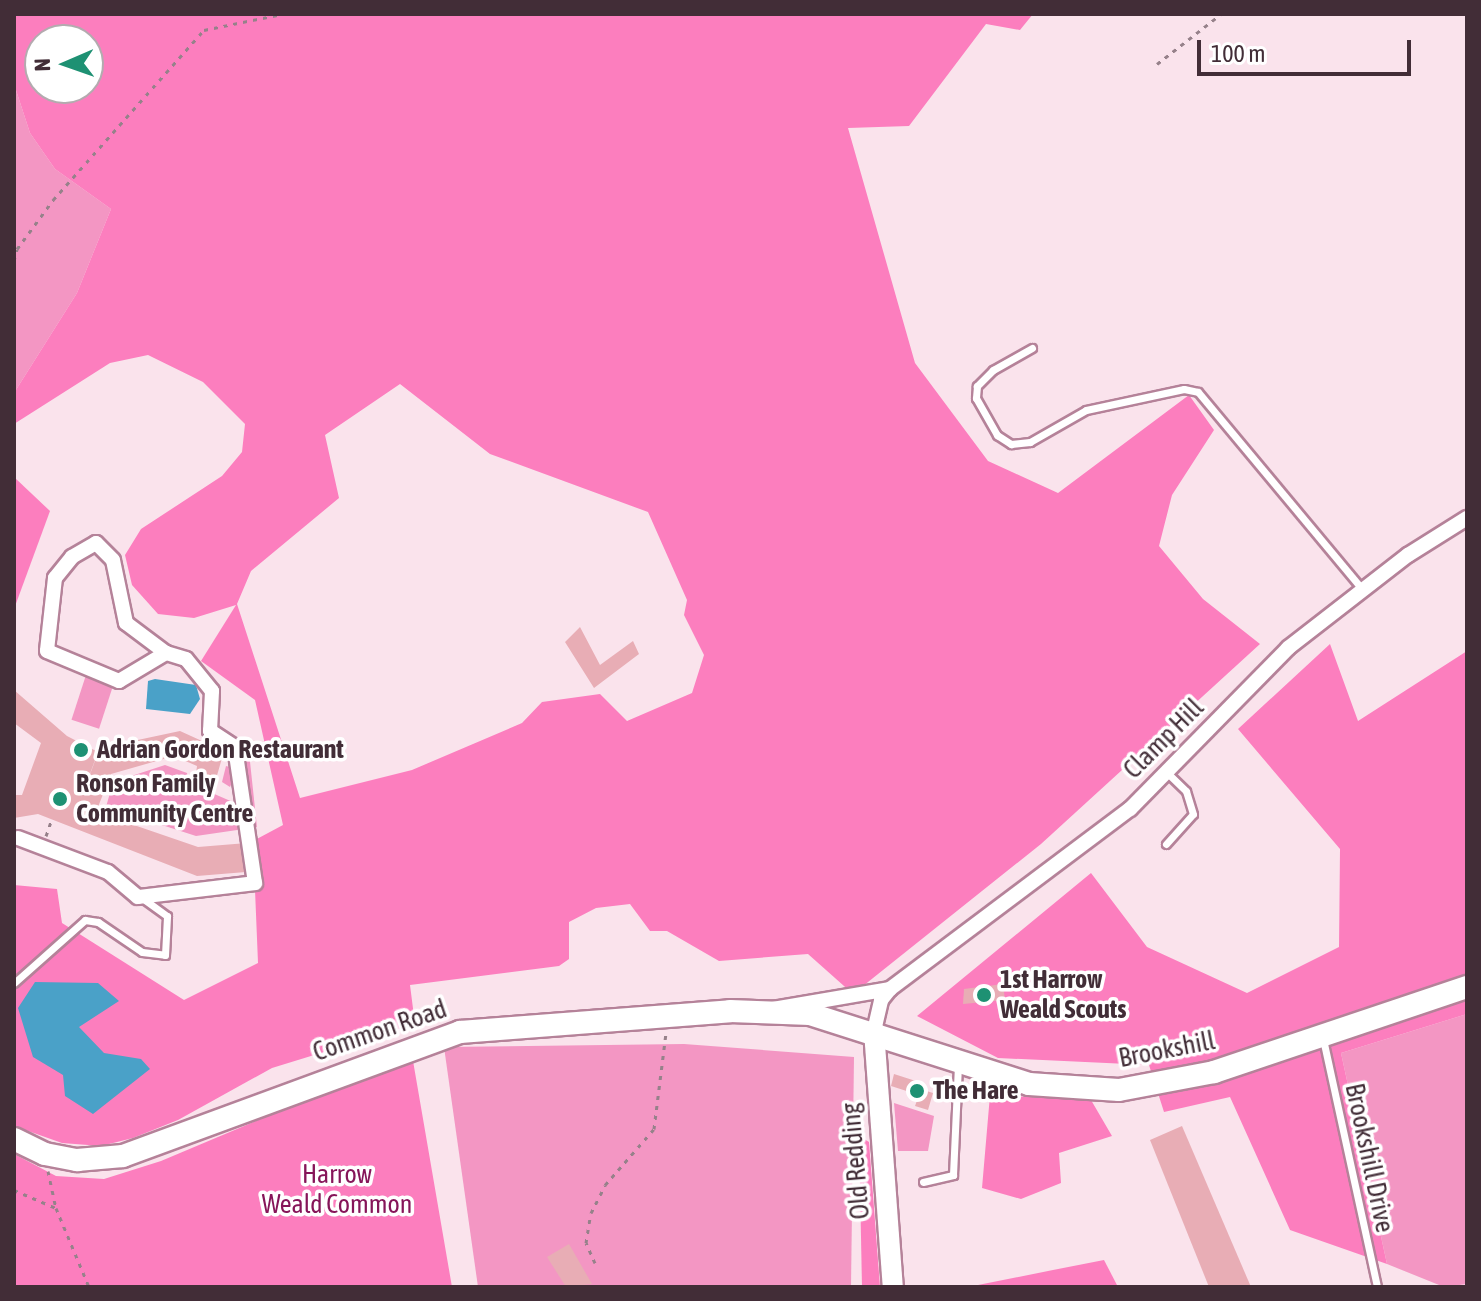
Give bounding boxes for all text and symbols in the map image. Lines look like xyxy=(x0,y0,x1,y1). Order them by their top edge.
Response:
north arrow xyxy=(24,24,104,104)
scale bar xyxy=(1201,24,1415,74)
text: 100 m xyxy=(1211,40,1265,67)
text: N xyxy=(29,58,55,72)
street label: Clamp Hill xyxy=(1118,693,1210,785)
place label: Adrian Gordon Restaurant xyxy=(97,734,344,766)
marker: Adrian Gordon Restaurant xyxy=(72,741,90,759)
place label: Ronson Family Community Centre xyxy=(76,768,253,830)
marker: Ronson Family Community Centre xyxy=(51,790,69,808)
place label: 1st Harrow Weald Scouts xyxy=(1000,964,1126,1026)
marker: 1st Harrow Weald Scouts xyxy=(975,986,993,1004)
street label: Common Road xyxy=(309,994,451,1068)
street label: Brookshill xyxy=(1116,1025,1218,1075)
place label: The Hare xyxy=(933,1075,1019,1107)
street label: Brookshill Drive xyxy=(1338,1081,1400,1235)
marker: The Hare xyxy=(908,1082,926,1100)
street label: Old Redding xyxy=(835,1101,877,1221)
park label: Harrow Weald Common xyxy=(262,1159,412,1220)

